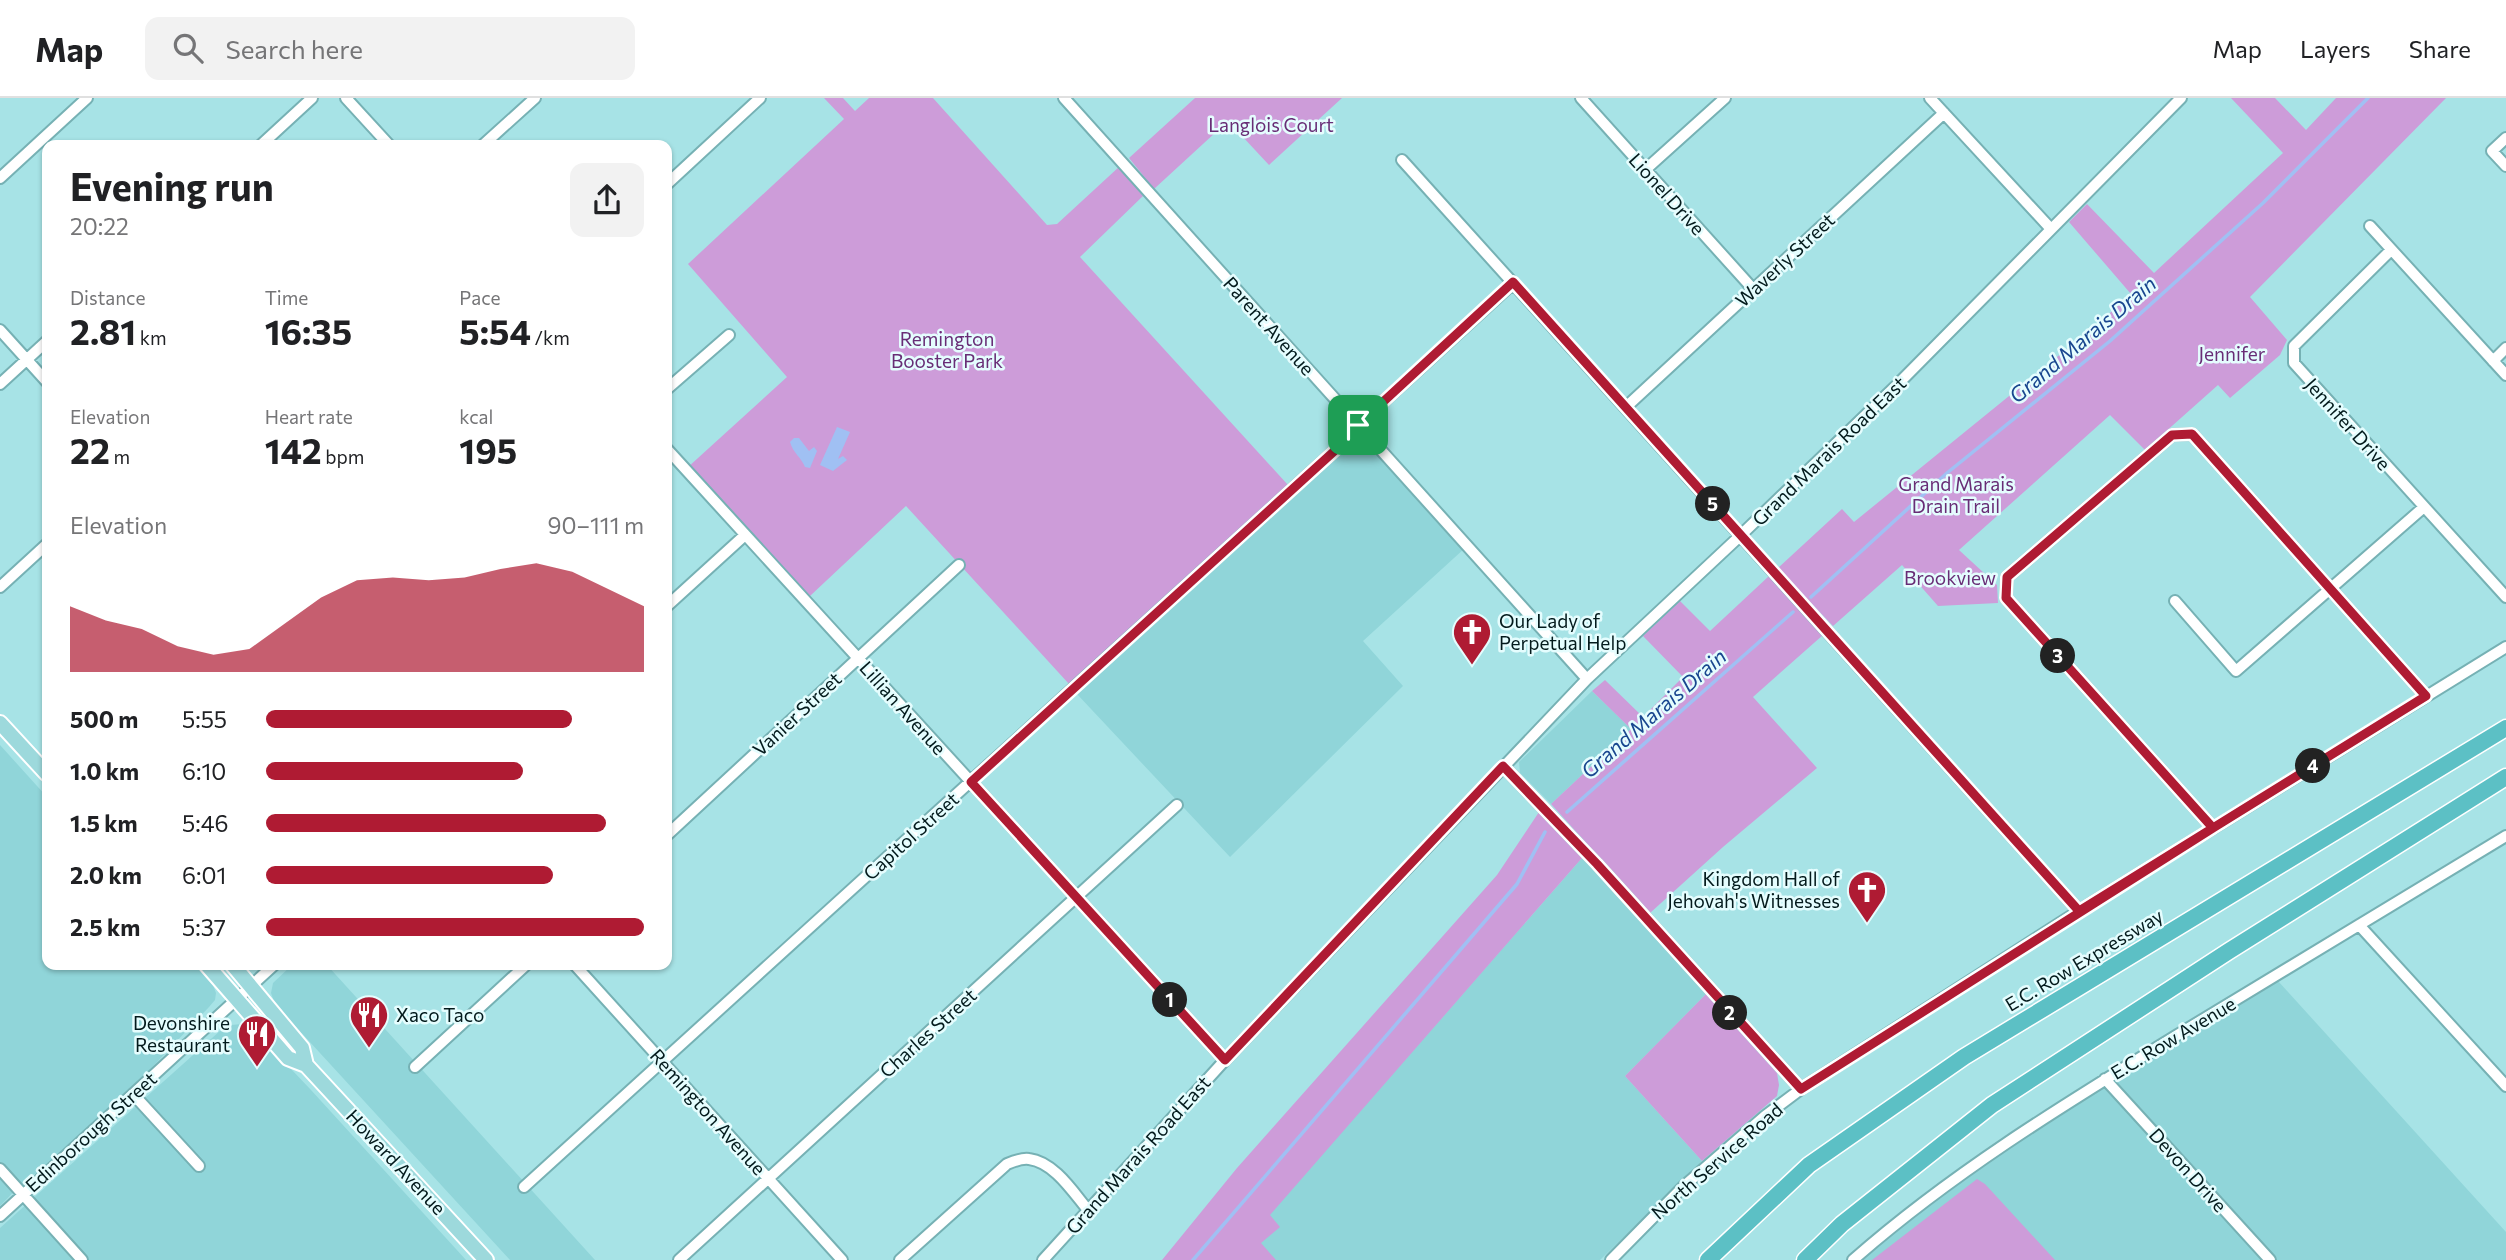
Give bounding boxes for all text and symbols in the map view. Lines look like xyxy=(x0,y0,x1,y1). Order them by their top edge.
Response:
search box xyxy=(145,17,635,80)
text: Map xyxy=(35,28,103,69)
icon: search xyxy=(169,29,207,67)
text: Search here xyxy=(225,33,363,64)
text: Map xyxy=(2213,34,2262,63)
text: Layers xyxy=(2300,34,2371,63)
text: Share xyxy=(2409,34,2471,63)
park label: Langlois Court xyxy=(1208,113,1334,136)
street label: Lionel Drive xyxy=(1625,148,1710,239)
text: Evening run xyxy=(70,162,274,209)
button: share xyxy=(570,163,644,237)
street label: Waverly Street xyxy=(1730,208,1839,311)
text: 20:22 xyxy=(70,212,129,240)
water label: Grand Marais Drain xyxy=(2004,270,2160,408)
street label: Parent Avenue xyxy=(1219,272,1320,380)
text: Distance xyxy=(70,286,146,309)
text: Time xyxy=(265,286,308,309)
text: Pace xyxy=(459,286,501,309)
text: 2.81 xyxy=(70,309,136,352)
text: 16:35 xyxy=(265,309,352,352)
text: 5:54 xyxy=(459,309,531,352)
text: km xyxy=(136,326,167,349)
text: /km xyxy=(531,326,570,349)
park label: Remington Booster Park xyxy=(891,327,1003,372)
park label: Jennifer xyxy=(2199,342,2266,365)
street label: Grand Marais Road East xyxy=(1747,371,1910,530)
street label: Jennifer Drive xyxy=(2301,373,2396,475)
pin xyxy=(1328,395,1388,455)
text: Elevation xyxy=(70,405,150,428)
text: Heart rate xyxy=(265,405,353,428)
text: kcal xyxy=(459,405,493,428)
icon: arrive xyxy=(1339,406,1377,444)
text: 22 xyxy=(70,428,110,471)
text: 142 xyxy=(265,428,322,471)
text: 195 xyxy=(459,428,517,471)
text: m xyxy=(110,445,130,468)
text: bpm xyxy=(322,445,364,468)
park label: Grand Marais Drain Trail xyxy=(1898,472,2014,517)
pin: 5 xyxy=(1696,486,1730,522)
text: 5 xyxy=(1707,492,1718,515)
text: Elevation xyxy=(70,511,167,539)
text: 90–111 m xyxy=(548,511,644,539)
park label: Brookview xyxy=(1904,566,1996,589)
place label: Our Lady of Perpetual Help xyxy=(1499,609,1626,654)
church icon: Our Lady of Perpetual Help xyxy=(1451,611,1493,666)
pin: 3 xyxy=(2040,638,2076,674)
water label: Grand Marais Drain xyxy=(1575,643,1731,783)
text: 3 xyxy=(2052,644,2063,667)
street label: Lillian Avenue xyxy=(855,656,951,759)
street label: Vanier Street xyxy=(748,667,846,760)
text: 500 m xyxy=(70,705,138,733)
text: 5:55 xyxy=(182,705,227,733)
pin: 4 xyxy=(2296,748,2330,784)
text: 4 xyxy=(2307,754,2318,777)
text: 1.0 km xyxy=(70,757,139,785)
text: 6:10 xyxy=(182,757,226,785)
street label: Capitol Street xyxy=(858,787,963,884)
text: 1.5 km xyxy=(70,809,138,837)
text: 5:46 xyxy=(182,809,228,837)
text: 2.0 km xyxy=(70,861,142,889)
text: 6:01 xyxy=(182,861,226,889)
place label: Kingdom Hall of Jehovah's Witnesses xyxy=(1667,867,1840,912)
church icon: Kingdom Hall of Jehovah's Witnesses xyxy=(1846,869,1888,924)
street label: E.C. Row Expressway xyxy=(2001,903,2167,1016)
text: 2.5 km xyxy=(70,913,140,941)
text: 5:37 xyxy=(182,913,226,941)
pin: 1 xyxy=(1152,982,1188,1018)
street label: Charles Street xyxy=(875,983,981,1082)
text: 1 xyxy=(1165,988,1174,1011)
street label: E.C. Row Avenue xyxy=(2106,991,2239,1084)
restaurant icon: Xaco Taco xyxy=(348,994,390,1049)
pin: 2 xyxy=(1712,996,1748,1030)
text: 2 xyxy=(1724,1001,1735,1024)
place label: Xaco Taco xyxy=(396,1003,484,1026)
place label: Devonshire Restaurant xyxy=(133,1011,230,1056)
restaurant icon: Devonshire Restaurant xyxy=(236,1013,278,1068)
street label: Remington Avenue xyxy=(646,1044,771,1179)
street label: Edinborough Street xyxy=(20,1067,161,1197)
street label: Grand Marais Road East xyxy=(1061,1071,1215,1238)
street label: North Service Road xyxy=(1646,1097,1787,1224)
street label: Howard Avenue xyxy=(342,1104,451,1219)
street label: Devon Drive xyxy=(2145,1123,2232,1216)

